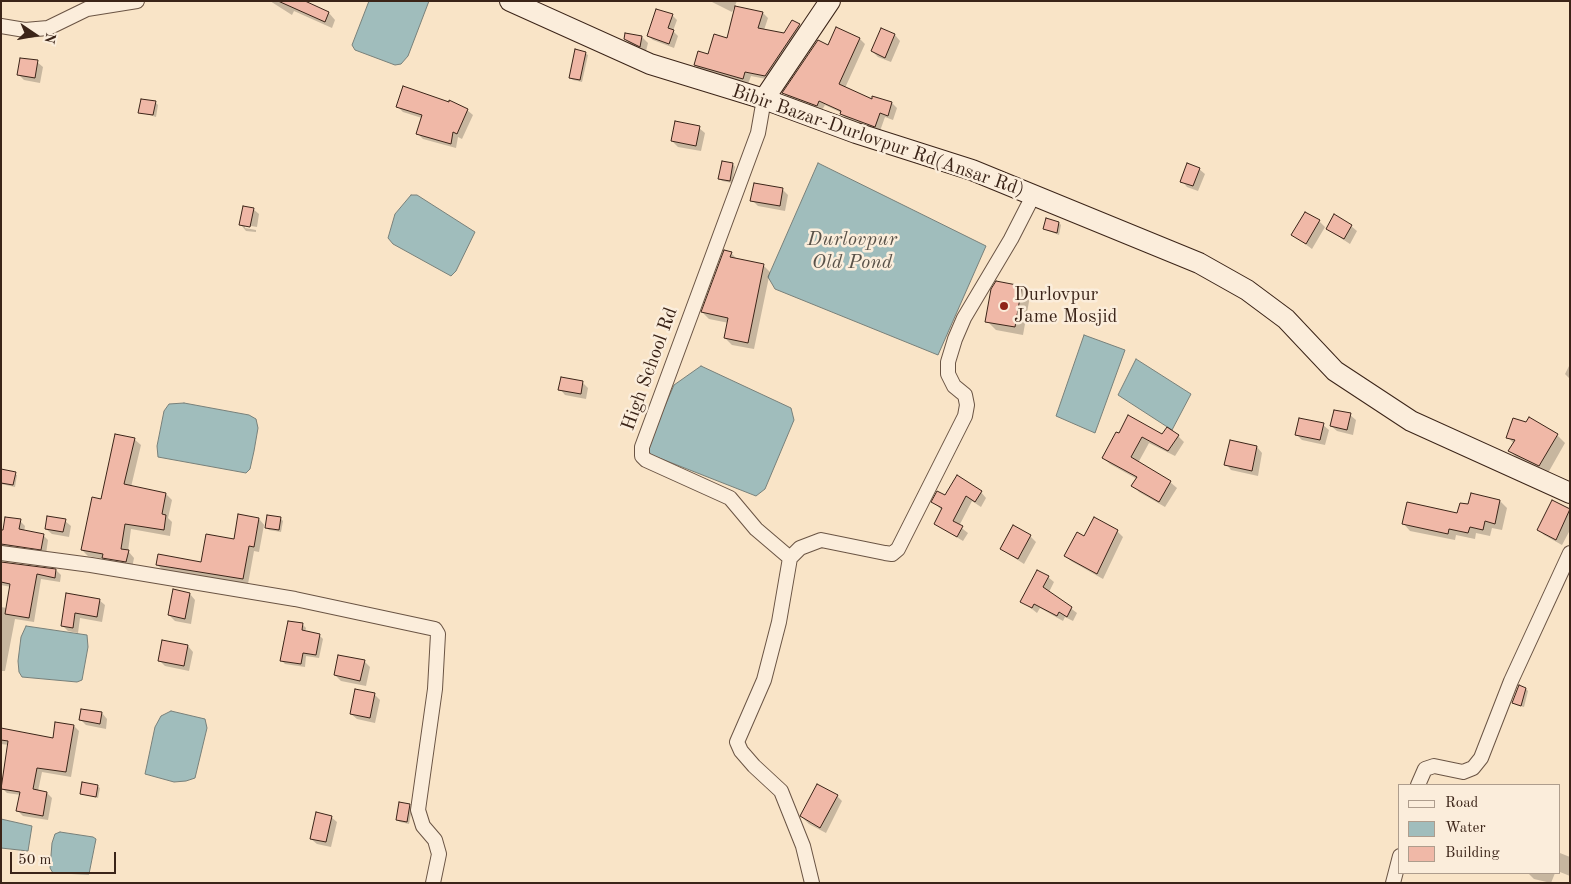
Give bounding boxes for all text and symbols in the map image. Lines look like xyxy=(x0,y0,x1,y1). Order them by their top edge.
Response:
north arrow xyxy=(10,10,60,60)
text: N xyxy=(42,31,58,45)
street label: Bibir Bazar-Durlovpur Rd(Ansar Rd) xyxy=(729,80,1027,202)
water label: Durlovpur Old Pond xyxy=(807,228,897,275)
place label: Durlovpur Jame Mosjid xyxy=(1014,284,1118,328)
marker: Durlovpur Jame Mosjid xyxy=(998,300,1010,312)
street label: High School Rd xyxy=(617,304,683,434)
legend xyxy=(1398,784,1561,874)
text: Road xyxy=(1445,796,1478,811)
text: Water xyxy=(1445,821,1486,836)
scale bar xyxy=(12,842,119,874)
text: Building xyxy=(1445,846,1500,861)
text: 50 m xyxy=(18,853,52,868)

